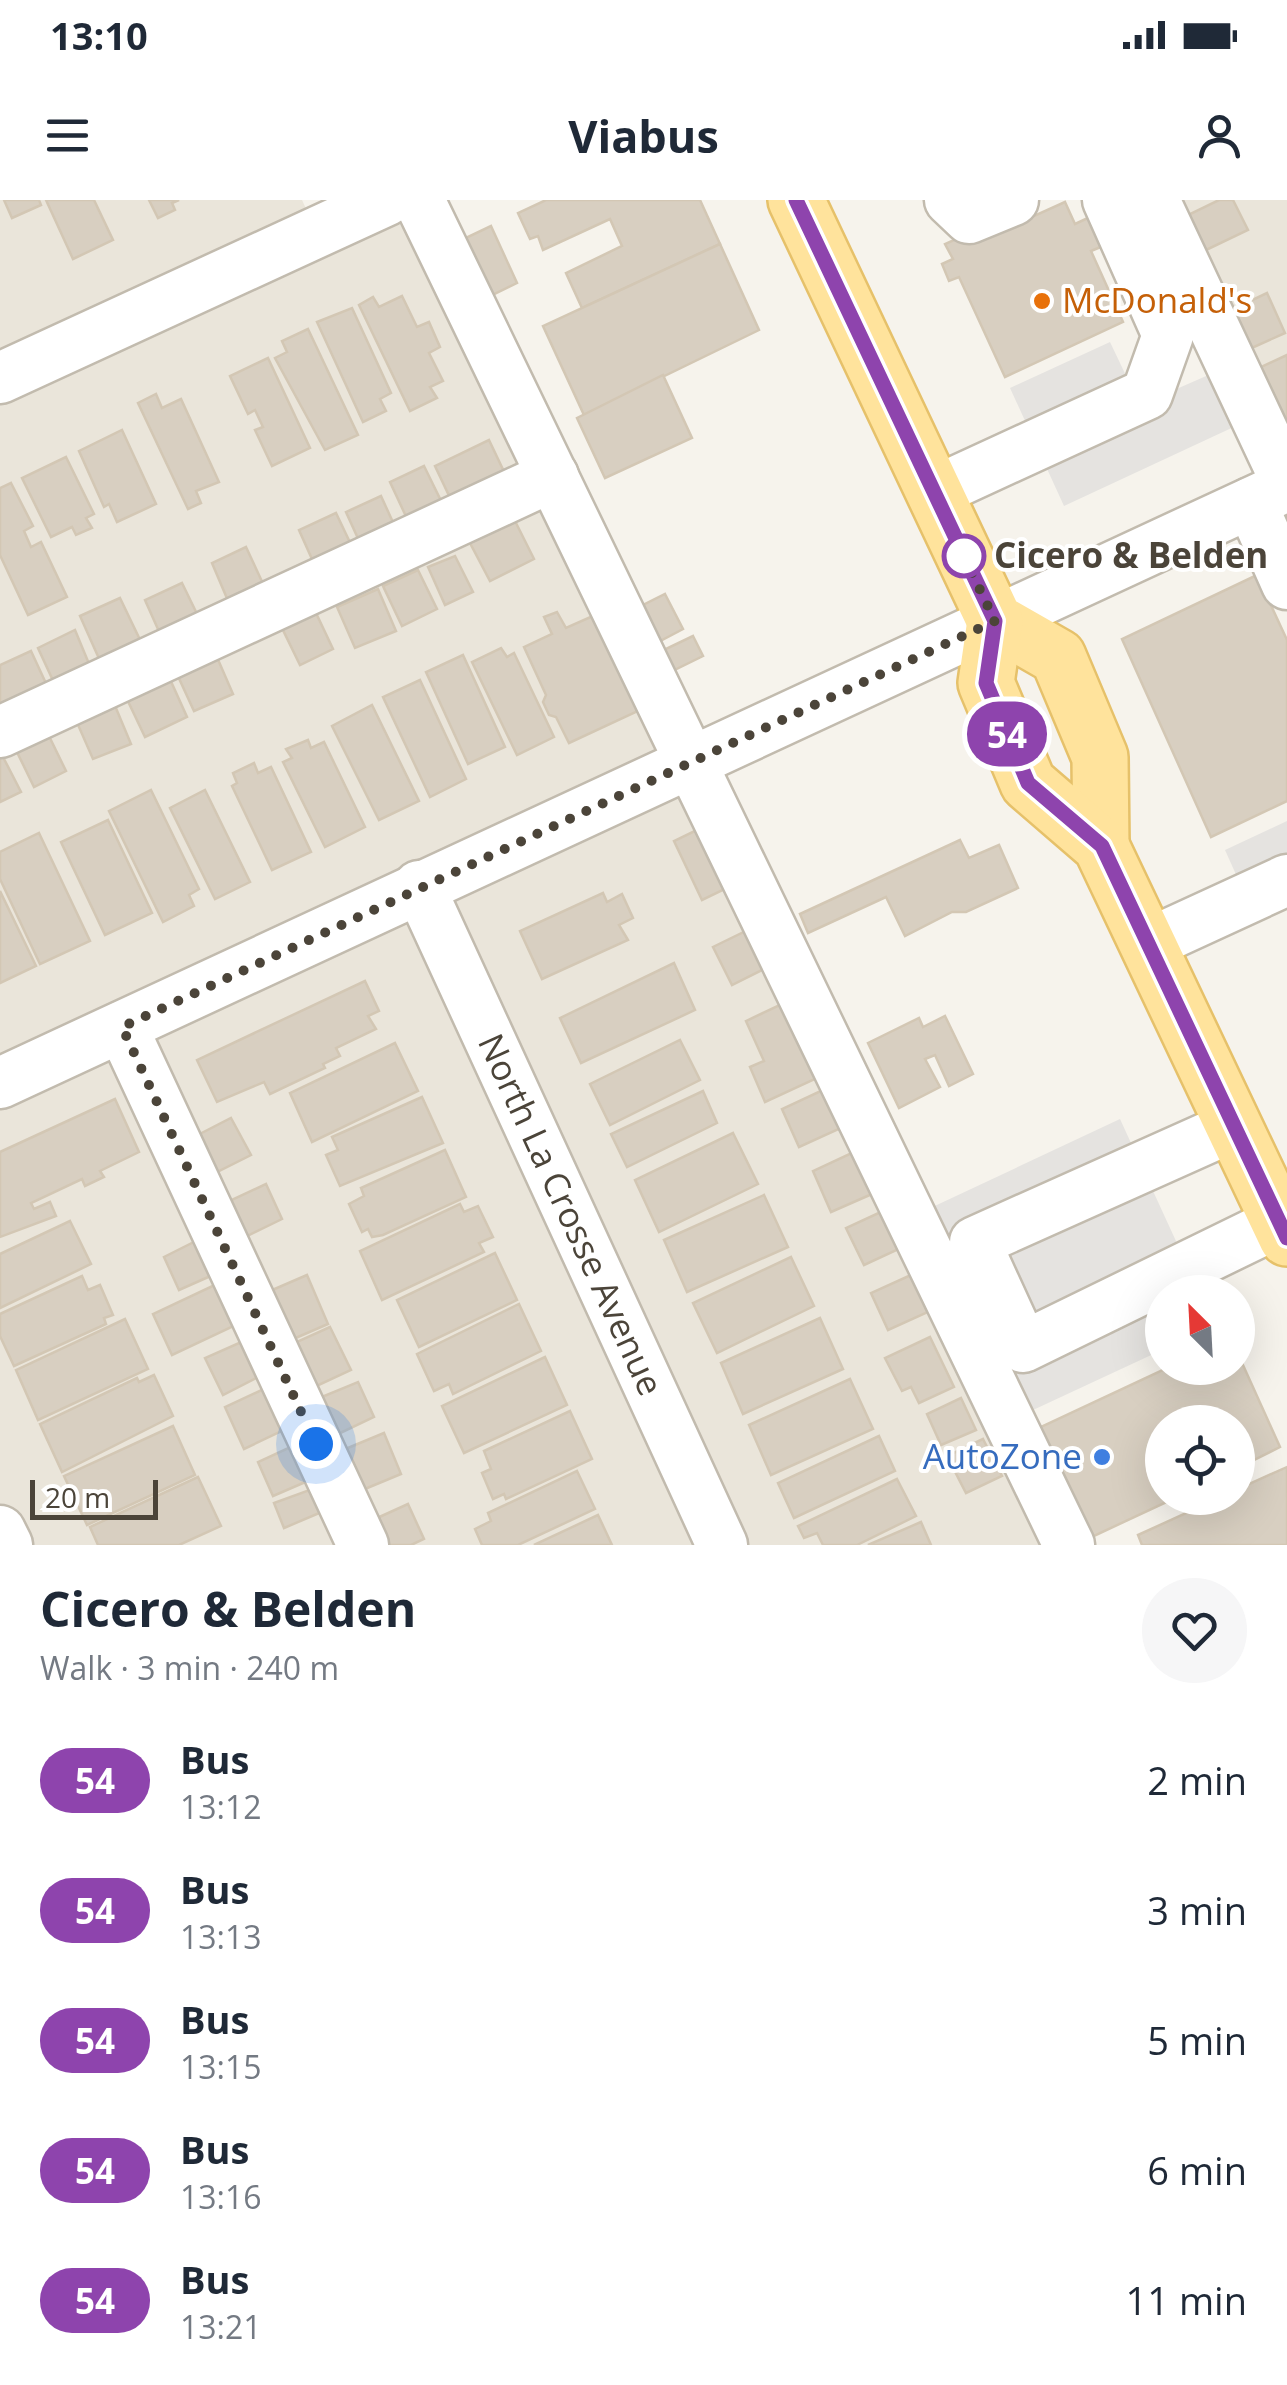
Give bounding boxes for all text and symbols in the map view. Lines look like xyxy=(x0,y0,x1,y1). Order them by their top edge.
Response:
text: 13:10 xyxy=(50,9,148,61)
text: Viabus xyxy=(568,105,719,166)
icon: menu xyxy=(40,108,95,163)
icon: person xyxy=(1192,108,1247,163)
place label: McDonald's xyxy=(1062,276,1252,323)
marker: McDonald's xyxy=(1031,290,1053,312)
place label: Cicero & Belden xyxy=(994,531,1268,578)
marker: Cicero & Belden xyxy=(943,535,985,577)
line badge: 54 xyxy=(962,702,1052,766)
text: 54 xyxy=(987,711,1027,758)
street label: North La Crosse Avenue xyxy=(468,1026,675,1403)
north arrow xyxy=(1145,1275,1255,1385)
map controls xyxy=(1145,1275,1255,1515)
button: locate xyxy=(1145,1405,1255,1515)
your location xyxy=(291,1419,341,1469)
place label: AutoZone xyxy=(923,1432,1082,1479)
marker: AutoZone xyxy=(1091,1446,1113,1468)
scale bar xyxy=(30,1475,158,1520)
text: 20 m xyxy=(45,1478,110,1516)
text: Cicero & Belden xyxy=(40,1576,416,1641)
button: heart xyxy=(1142,1578,1247,1683)
text: Walk · 3 min · 240 m xyxy=(40,1646,339,1689)
text: Bus xyxy=(180,1733,249,1785)
text: 2 min xyxy=(1147,1754,1247,1806)
text: 54 xyxy=(75,1757,115,1804)
text: 13:12 xyxy=(180,1785,262,1828)
text: Bus xyxy=(180,1863,249,1915)
text: 3 min xyxy=(1147,1884,1247,1936)
text: 54 xyxy=(75,1887,115,1934)
text: 13:13 xyxy=(180,1915,262,1958)
text: Bus xyxy=(180,1993,249,2045)
text: 5 min xyxy=(1147,2014,1247,2066)
text: 54 xyxy=(75,2017,115,2064)
text: 13:15 xyxy=(180,2045,262,2088)
text: Bus xyxy=(180,2123,249,2175)
text: 6 min xyxy=(1147,2144,1247,2196)
text: 54 xyxy=(75,2147,115,2194)
text: 13:16 xyxy=(180,2175,262,2218)
text: Bus xyxy=(180,2253,249,2305)
text: 11 min xyxy=(1126,2274,1247,2326)
text: 54 xyxy=(75,2277,115,2324)
text: 13:21 xyxy=(180,2305,262,2348)

